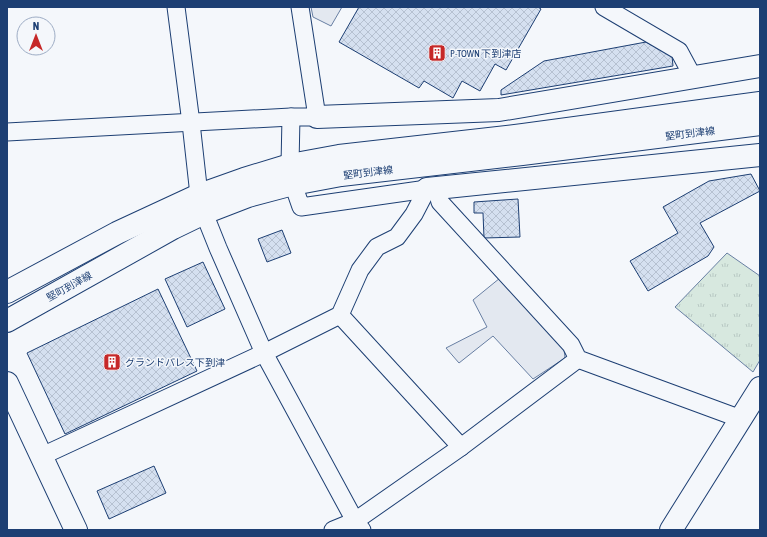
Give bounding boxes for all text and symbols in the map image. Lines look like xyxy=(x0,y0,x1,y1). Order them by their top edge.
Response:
north arrow xyxy=(16,16,56,56)
text: N xyxy=(33,20,39,32)
building icon: P-TOWN 下到津店 xyxy=(427,43,447,63)
place label: P-TOWN 下到津店 xyxy=(450,48,521,59)
street label: 堅町到津線 xyxy=(665,125,716,142)
street label: 堅町到津線 xyxy=(343,164,394,181)
street label: 堅町到津線 xyxy=(45,270,94,303)
building icon: グランドパレス下到津 xyxy=(102,352,122,372)
place label: グランドパレス下到津 xyxy=(125,357,225,368)

